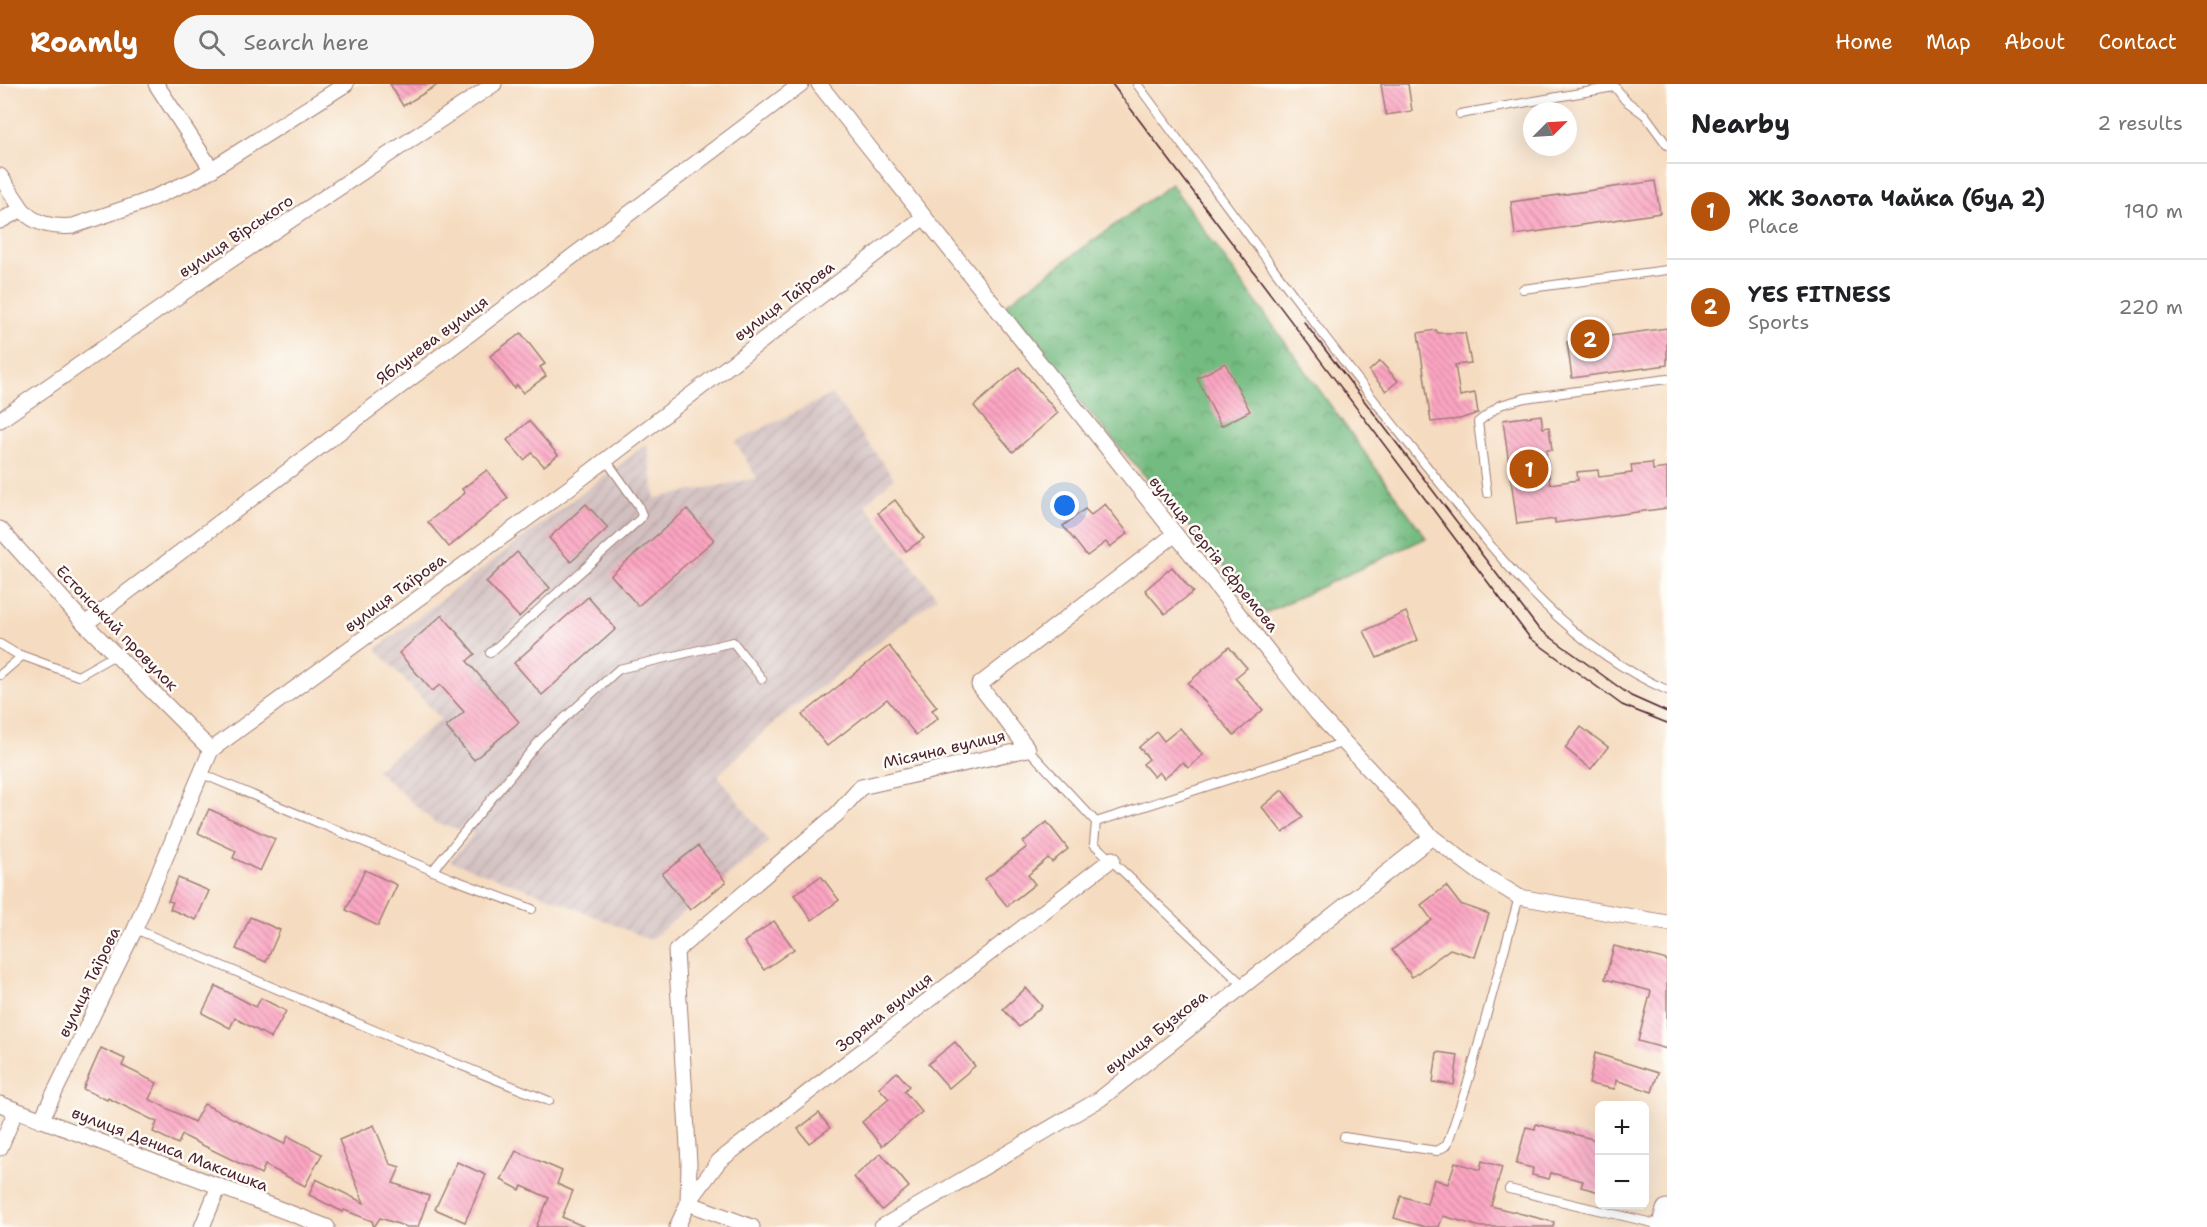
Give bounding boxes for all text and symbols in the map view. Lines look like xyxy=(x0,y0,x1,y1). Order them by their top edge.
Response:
search box xyxy=(174,15,594,69)
text: Roamly xyxy=(30,23,138,61)
icon: search xyxy=(195,26,228,59)
text: Search here xyxy=(243,28,369,57)
text: Home xyxy=(1835,28,1893,56)
text: Map xyxy=(1926,28,1971,56)
text: About xyxy=(2004,28,2065,56)
text: Contact xyxy=(2098,28,2177,56)
north arrow xyxy=(1523,102,1577,156)
text: Nearby xyxy=(1691,106,1790,141)
text: 2 results xyxy=(2097,110,2183,136)
text: ЖК Золота Чайка (буд 2) xyxy=(1748,184,2045,213)
street label: вулиця Вірського xyxy=(175,190,297,282)
text: 1 xyxy=(1706,198,1715,224)
text: 190 m xyxy=(2124,198,2183,224)
text: Place xyxy=(1748,213,1799,239)
street label: вулиця Таїрова xyxy=(730,256,838,346)
text: YES FITNESS xyxy=(1748,280,1891,309)
street label: Яблунева вулиця xyxy=(372,291,492,389)
text: 2 xyxy=(1704,294,1718,320)
text: 220 m xyxy=(2119,294,2183,320)
text: Sports xyxy=(1748,309,1809,335)
pin: 2 xyxy=(1570,316,1610,362)
pin: 1 xyxy=(1510,446,1549,492)
street label: вулиця Сергія Єфремова xyxy=(1145,472,1284,636)
your location xyxy=(1050,491,1079,520)
street label: вулиця Таїрова xyxy=(340,549,450,637)
street label: Естонський провулок xyxy=(51,561,183,696)
street label: Місячна вулиця xyxy=(881,725,1007,773)
street label: вулиця Таїрова xyxy=(53,923,125,1041)
street label: Зоряна вулиця xyxy=(831,968,937,1056)
street label: вулиця Бузкова xyxy=(1100,985,1212,1079)
map controls xyxy=(1595,1101,1649,1209)
button: + xyxy=(1595,1101,1649,1155)
street label: вулиця Дениса Максишка xyxy=(69,1102,271,1196)
button: − xyxy=(1595,1155,1649,1209)

